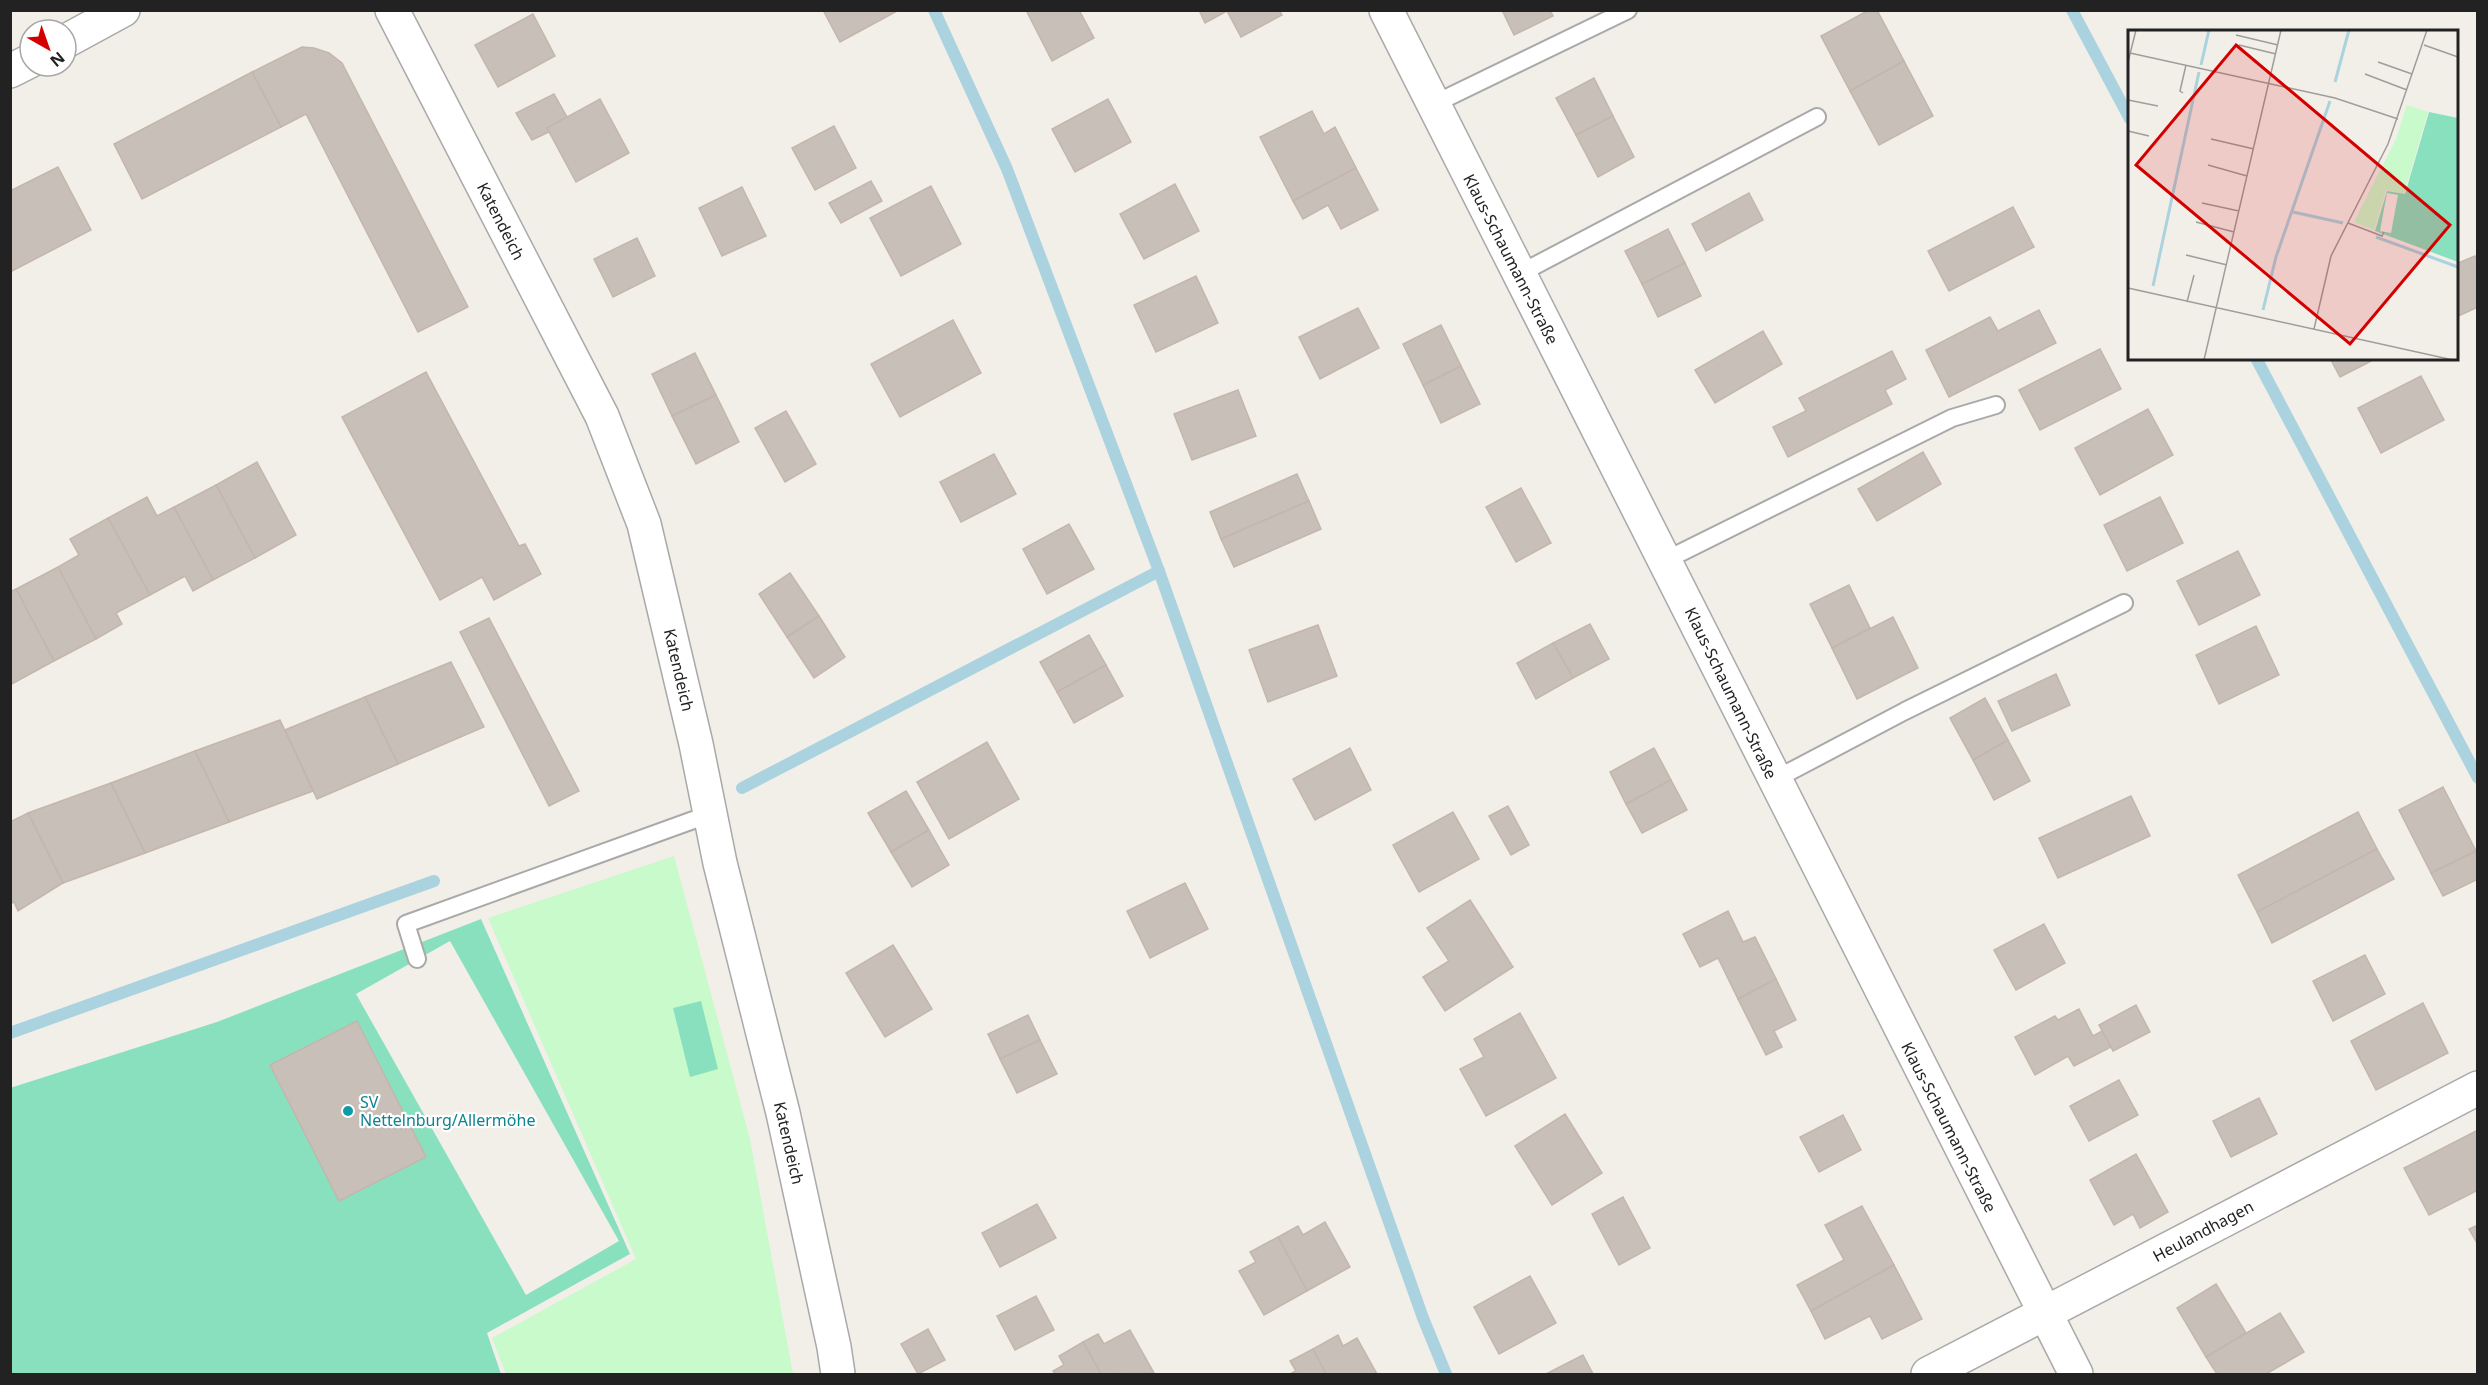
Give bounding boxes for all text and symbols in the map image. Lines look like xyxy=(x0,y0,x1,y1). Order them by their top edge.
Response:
north arrow xyxy=(18,18,78,78)
inset map xyxy=(2128,30,2458,360)
text: N xyxy=(46,47,70,72)
street label: Klaus-Schaumann-Straße xyxy=(1458,170,1564,348)
street label: Katendeich xyxy=(472,179,530,263)
street label: Klaus-Schaumann-Straße xyxy=(1680,603,1782,783)
street label: Katendeich xyxy=(659,627,699,713)
street label: Klaus-Schaumann-Straße xyxy=(1896,1038,2002,1216)
place label: SV Nettelnburg/Allermöhe xyxy=(360,1091,535,1131)
street label: Katendeich xyxy=(769,1100,809,1186)
marker: SV Nettelnburg/Allermöhe xyxy=(341,1104,355,1118)
street label: Heulandhagen xyxy=(2149,1195,2257,1267)

